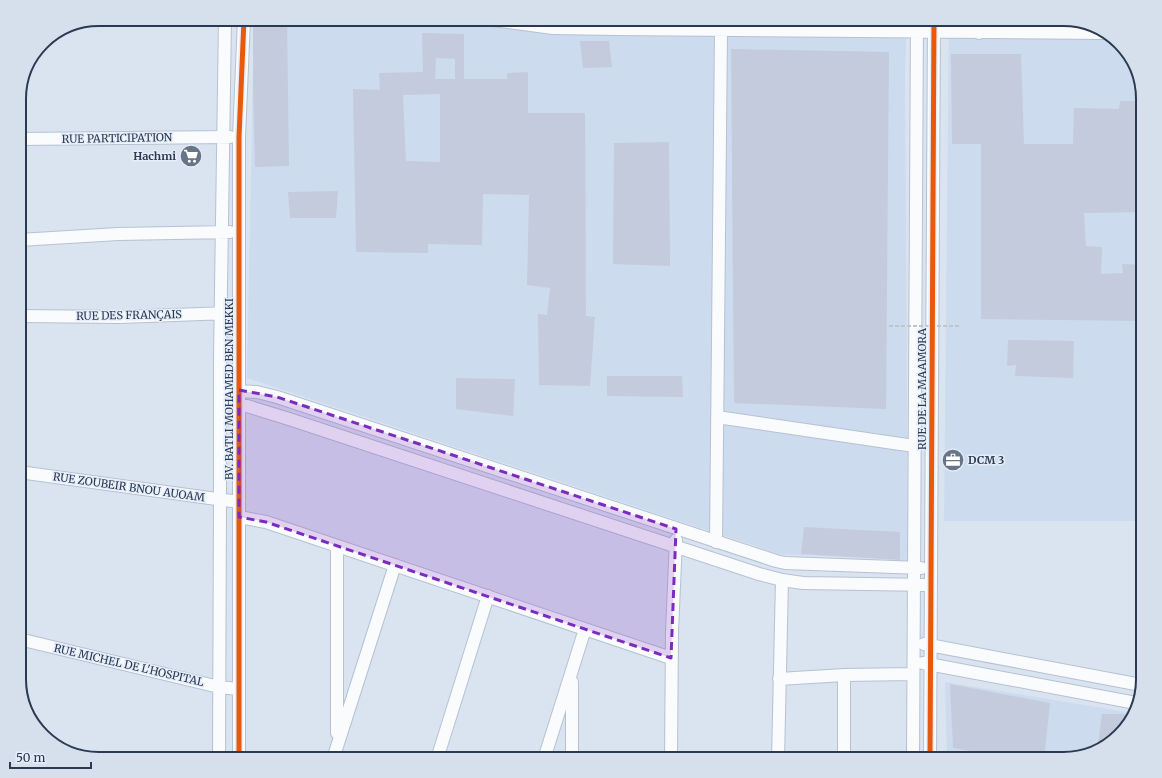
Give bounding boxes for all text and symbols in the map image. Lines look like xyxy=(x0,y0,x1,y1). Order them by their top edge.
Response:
street label: RUE PARTICIPATION xyxy=(62,130,173,146)
supermarket icon: Hachmi xyxy=(178,143,204,169)
place label: Hachmi xyxy=(133,149,176,163)
street label: BV. BATLI MOHAMED BEN MEKKI xyxy=(222,298,236,480)
street label: RUE DES FRANÇAIS xyxy=(76,307,182,323)
street label: RUE DE LA MAAMORA xyxy=(915,328,929,450)
office icon: DCM 3 xyxy=(940,447,966,473)
place label: DCM 3 xyxy=(968,453,1004,467)
street label: RUE ZOUBEIR BNOU AUOAM xyxy=(52,469,206,505)
street label: RUE MICHEL DE L'HOSPITAL xyxy=(53,641,206,689)
scale bar xyxy=(10,744,91,770)
text: 50 m xyxy=(16,750,45,765)

